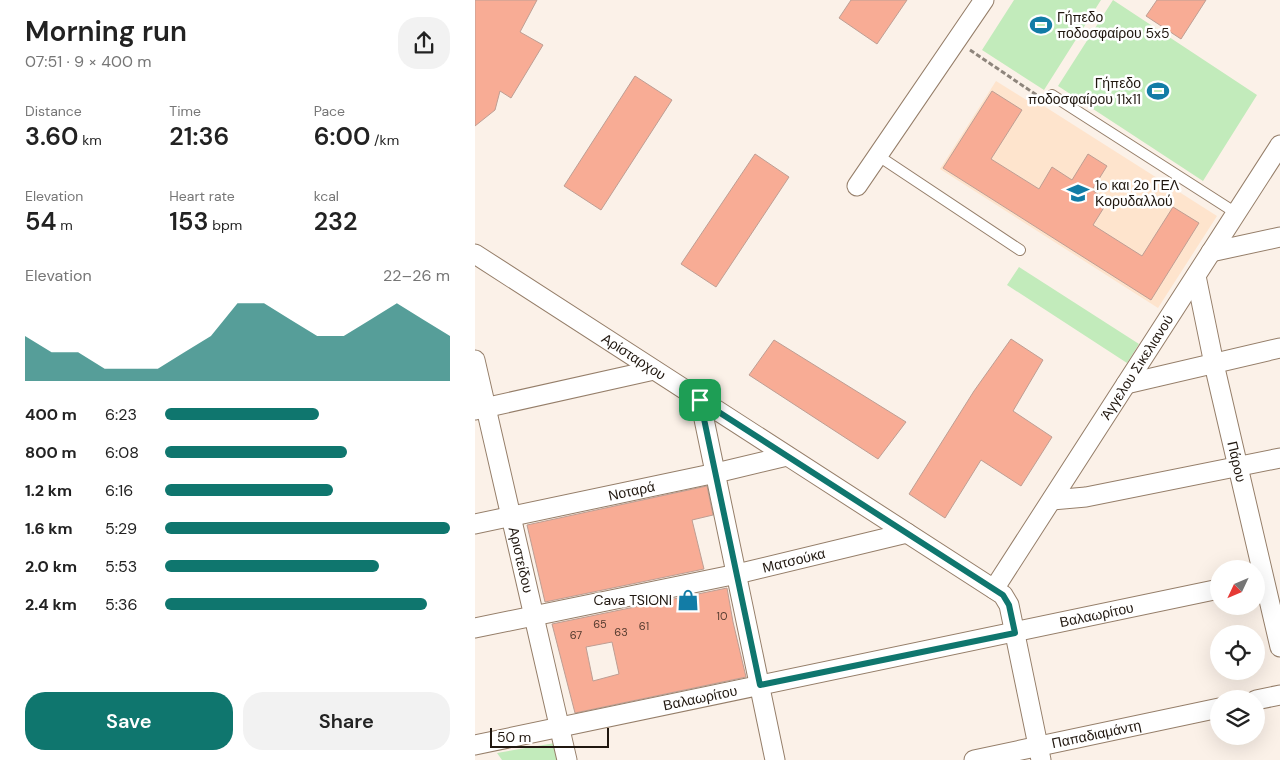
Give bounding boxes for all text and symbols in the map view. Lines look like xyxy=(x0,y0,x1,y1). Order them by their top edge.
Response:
place label: Γήπεδο ποδοσφαίρου 5x5 xyxy=(1057,8,1170,42)
sports icon: Γήπεδο ποδοσφαίρου 5x5 xyxy=(1028,12,1054,38)
text: Morning run xyxy=(25,13,187,50)
button: share xyxy=(398,17,450,69)
text: 07:51 · 9 × 400 m xyxy=(25,51,151,72)
place label: Γήπεδο ποδοσφαίρου 11x11 xyxy=(1028,74,1141,108)
sports icon: Γήπεδο ποδοσφαίρου 11x11 xyxy=(1145,78,1171,104)
text: Distance xyxy=(25,102,82,120)
text: Time xyxy=(169,102,201,120)
text: Pace xyxy=(314,102,345,120)
text: 3.60 xyxy=(25,120,78,153)
text: 21:36 xyxy=(169,120,229,153)
text: 6:00 xyxy=(314,120,370,153)
text: km xyxy=(78,131,102,149)
text: /km xyxy=(370,131,399,149)
place label: 1o και 2ο ΓΕΛ Κορυδαλλού xyxy=(1095,176,1180,210)
school or university icon: 1o και 2ο ΓΕΛ Κορυδαλλού xyxy=(1065,180,1091,206)
text: Elevation xyxy=(25,187,83,205)
text: Heart rate xyxy=(169,187,235,205)
text: kcal xyxy=(314,187,339,205)
text: 54 xyxy=(25,205,56,238)
text: 153 xyxy=(169,205,208,238)
text: 232 xyxy=(314,205,357,238)
text: m xyxy=(56,216,73,234)
text: bpm xyxy=(208,216,242,234)
text: Elevation xyxy=(25,265,92,286)
text: 22–26 m xyxy=(383,265,450,286)
street label: Άγγελου Σικελιανού xyxy=(1097,311,1177,423)
street label: Αρίσταρχου xyxy=(598,329,669,384)
pin xyxy=(679,379,721,421)
icon: arrive xyxy=(686,386,714,414)
text: 400 m xyxy=(25,404,77,425)
text: 6:23 xyxy=(105,404,137,425)
street label: Πάρου xyxy=(1223,439,1250,484)
text: 800 m xyxy=(25,442,76,463)
text: 6:08 xyxy=(105,442,139,463)
street label: Νοταρά xyxy=(607,477,656,505)
text: 1.2 km xyxy=(25,480,72,501)
text: 6:16 xyxy=(105,480,133,501)
text: 1.6 km xyxy=(25,518,73,539)
text: 5:29 xyxy=(105,518,137,539)
street label: Αριστείδου xyxy=(505,525,537,595)
street label: Ματσούκα xyxy=(761,544,827,577)
text: 2.0 km xyxy=(25,556,77,577)
text: 5:53 xyxy=(105,556,137,577)
north arrow xyxy=(1210,560,1265,615)
map controls xyxy=(1210,560,1265,745)
shop icon: Cava TSIONI xyxy=(675,587,701,613)
place label: Cava TSIONI xyxy=(593,591,672,609)
text: 2.4 km xyxy=(25,594,77,615)
text: 5:36 xyxy=(105,594,138,615)
street label: Βαλαωρίτου xyxy=(1058,598,1135,631)
house number: 10 xyxy=(717,609,727,623)
house number: 65 xyxy=(593,617,607,631)
house number: 61 xyxy=(639,619,649,633)
house number: 63 xyxy=(614,625,628,639)
button: locate xyxy=(1210,625,1265,680)
house number: 67 xyxy=(570,628,582,642)
street label: Βαλαωρίτου xyxy=(661,681,739,714)
button: layers xyxy=(1210,690,1265,745)
button: Save xyxy=(25,692,233,750)
button: Share xyxy=(243,692,450,750)
street label: Παπαδιαμάντη xyxy=(1050,716,1143,752)
scale bar xyxy=(490,725,609,748)
text: 50 m xyxy=(497,728,531,746)

